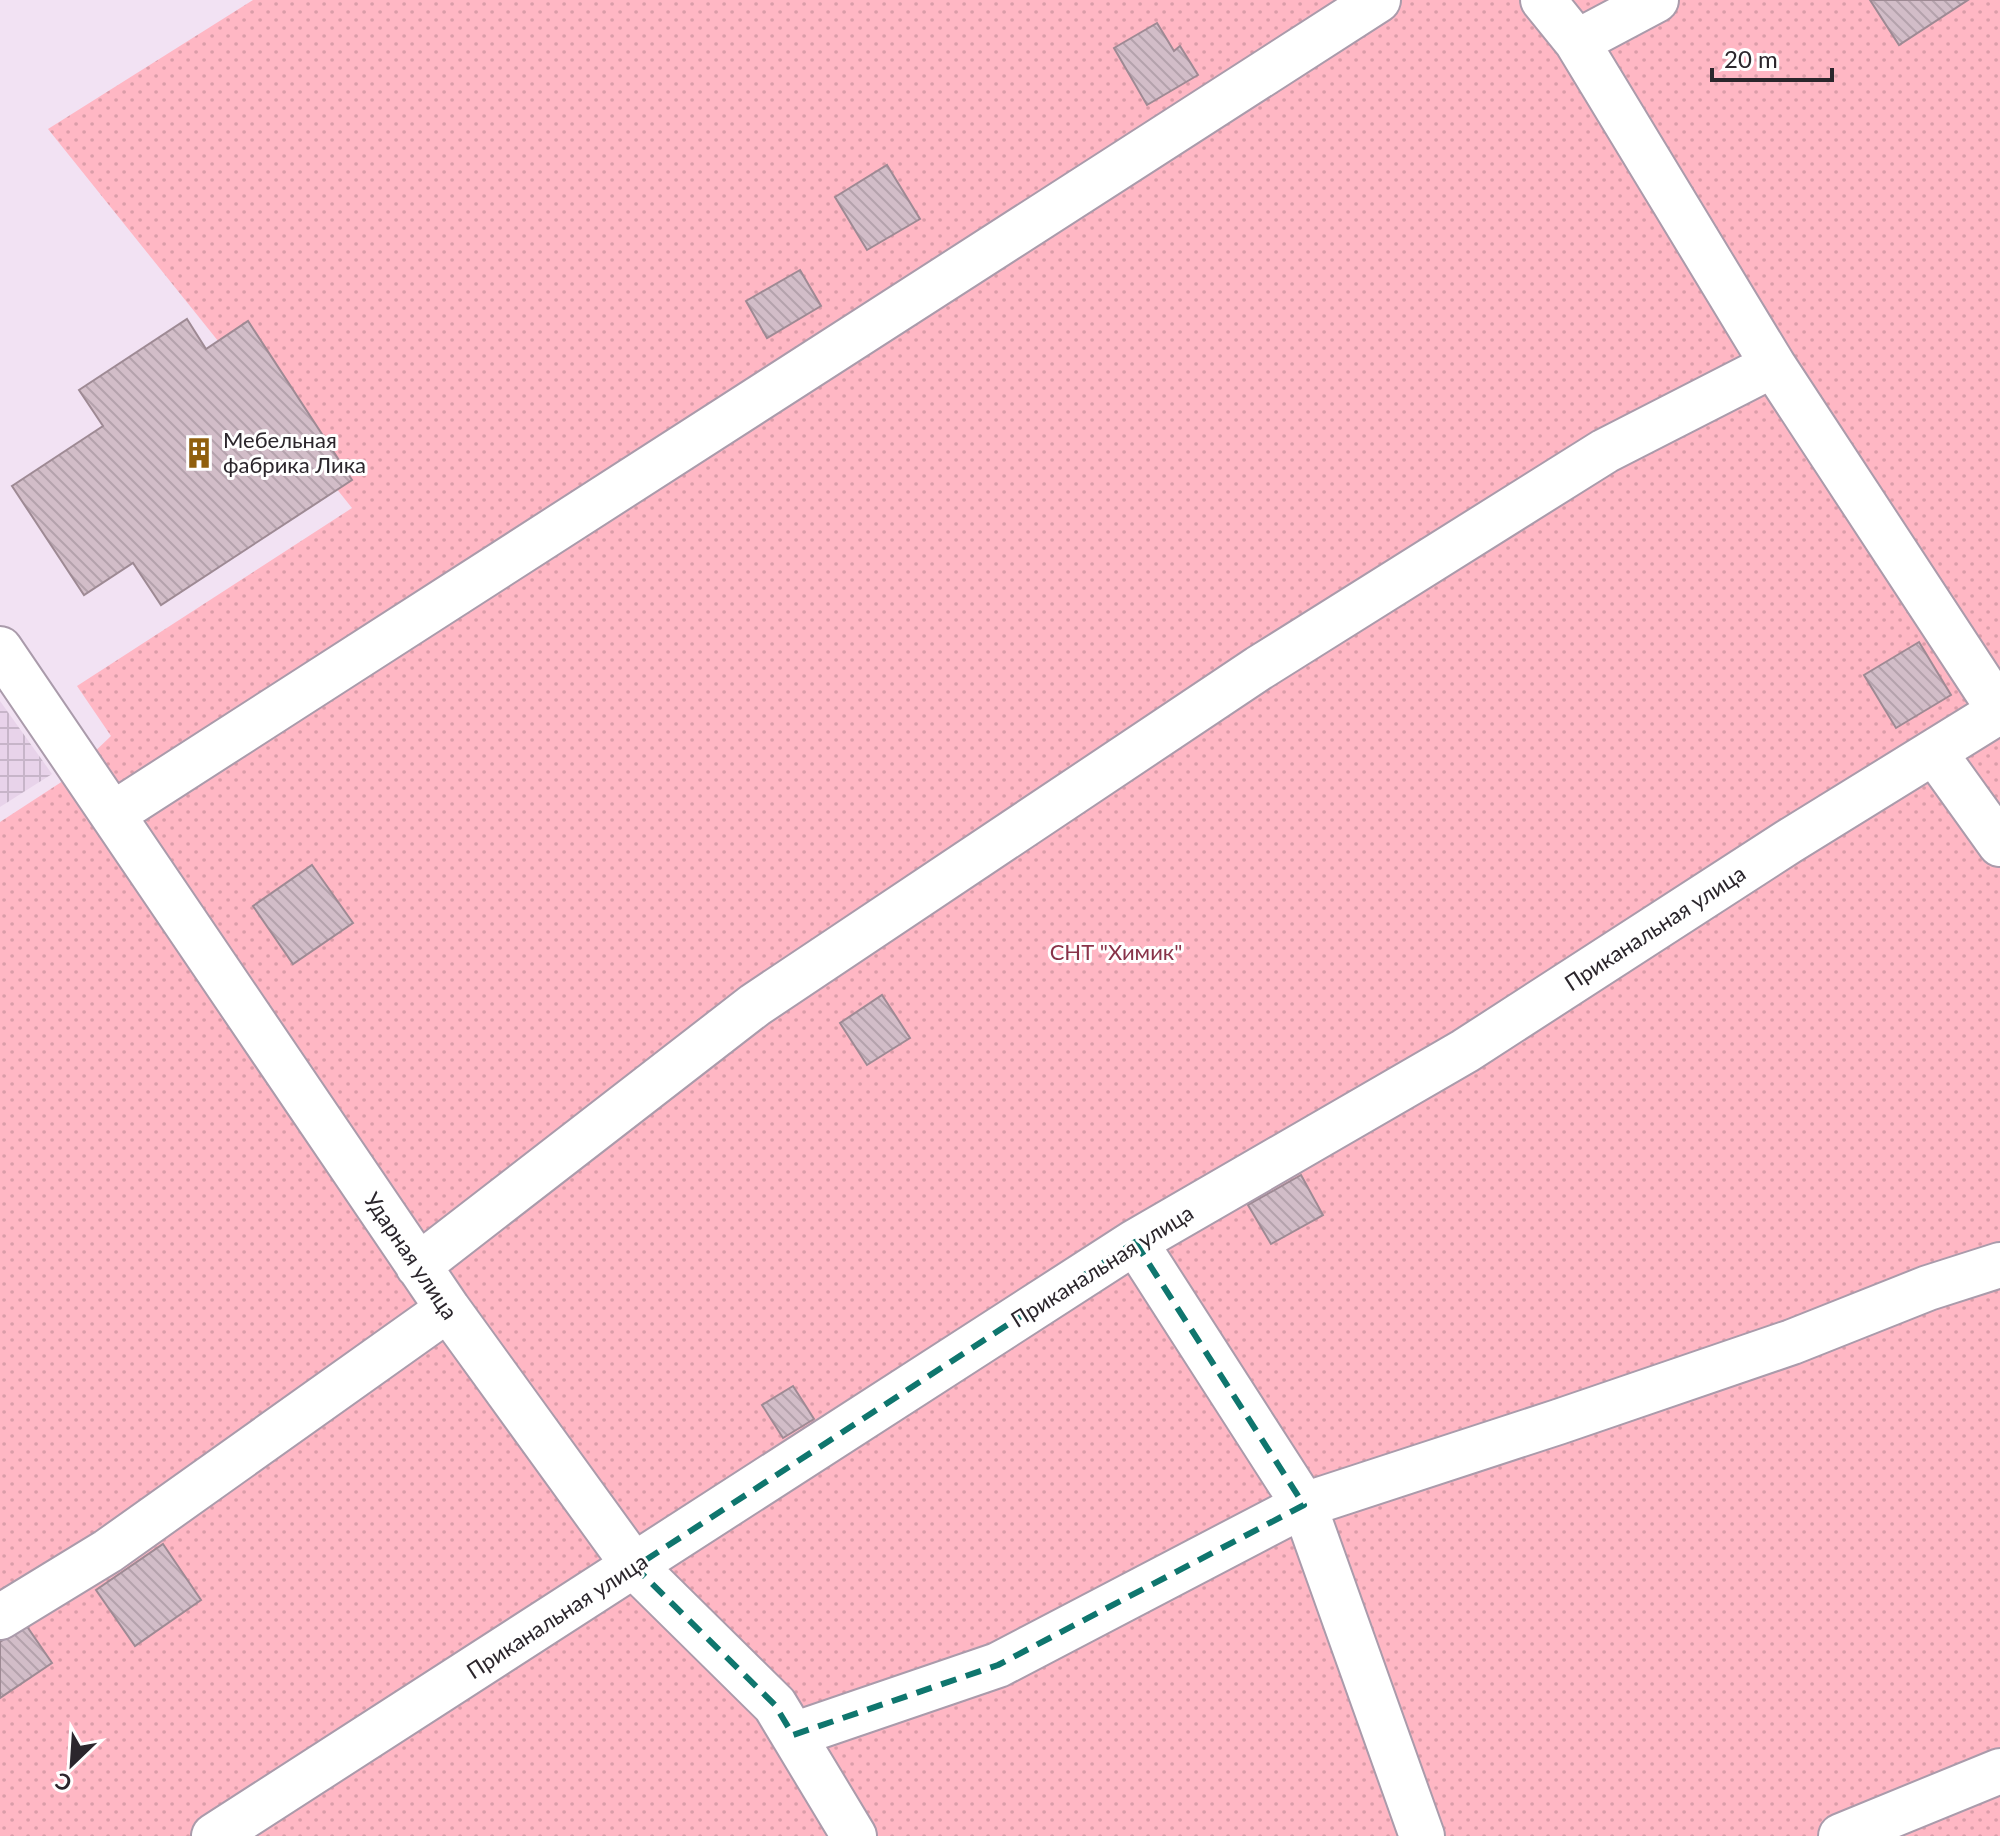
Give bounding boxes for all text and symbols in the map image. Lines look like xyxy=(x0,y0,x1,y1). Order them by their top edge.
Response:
scale bar xyxy=(1712,32,1832,82)
text: 20 m xyxy=(1724,44,1778,73)
place label: Мебельная фабрика Лика xyxy=(223,426,366,478)
building icon: Мебельная фабрика Лика xyxy=(182,436,216,470)
street label: Приканальная улица xyxy=(1559,859,1750,996)
park label: СНТ "Химик" xyxy=(1050,938,1182,965)
street label: Ударная улица xyxy=(359,1187,464,1324)
street label: Приканальная улица xyxy=(1006,1199,1198,1333)
street label: Приканальная улица xyxy=(461,1547,652,1684)
north arrow xyxy=(32,1724,112,1804)
text: С xyxy=(51,1767,76,1798)

